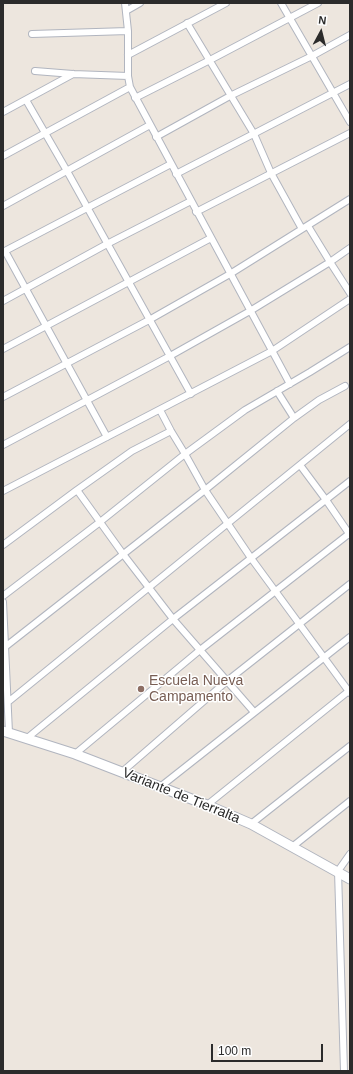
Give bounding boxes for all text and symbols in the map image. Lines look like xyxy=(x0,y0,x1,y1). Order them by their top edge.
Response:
north arrow xyxy=(301,12,341,52)
text: N xyxy=(318,14,327,27)
place label: Escuela Nueva Campamento xyxy=(149,673,243,706)
marker: Escuela Nueva Campamento xyxy=(136,684,146,694)
street label: Variante de Tierralta xyxy=(120,765,242,827)
scale bar xyxy=(213,1036,325,1062)
text: 100 m xyxy=(218,1044,251,1058)

